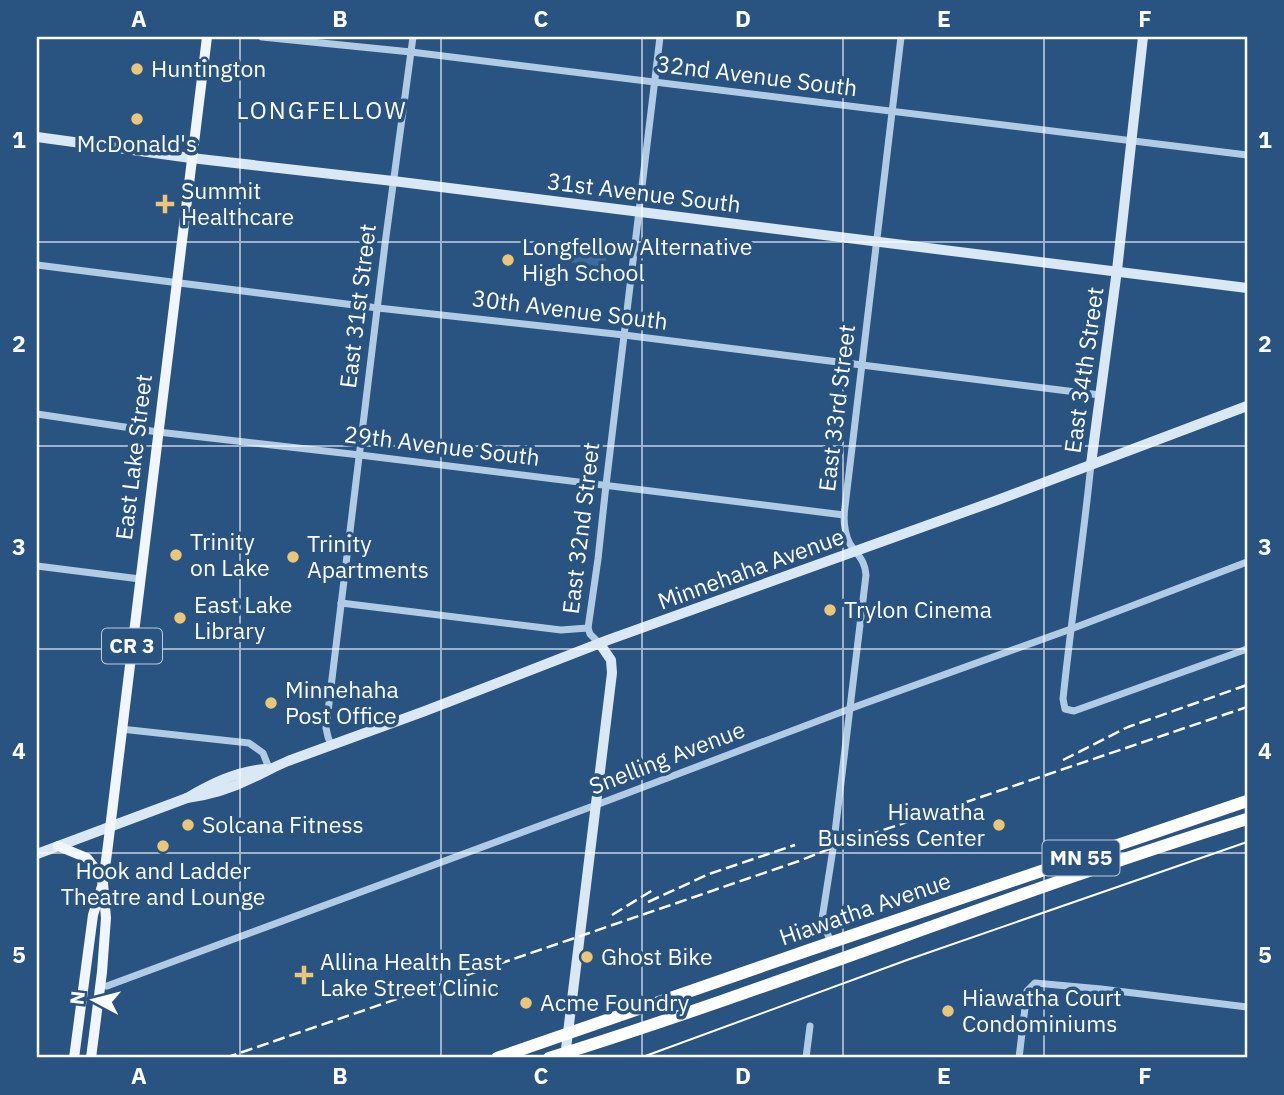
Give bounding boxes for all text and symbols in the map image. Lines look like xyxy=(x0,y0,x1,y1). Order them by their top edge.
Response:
text: A xyxy=(131,3,147,33)
text: B xyxy=(332,3,348,33)
text: C xyxy=(534,3,549,33)
text: D xyxy=(735,3,751,33)
text: E xyxy=(937,3,951,33)
text: F xyxy=(1138,3,1152,33)
street label: 32nd Avenue South xyxy=(655,48,859,102)
place label: Huntington xyxy=(151,53,266,83)
marker: Huntington xyxy=(129,61,145,77)
district label: LONGFELLOW xyxy=(236,94,408,126)
marker: McDonald's xyxy=(129,111,145,127)
text: 1 xyxy=(12,124,26,154)
text: 1 xyxy=(1258,124,1272,154)
place label: McDonald's xyxy=(77,128,197,158)
street label: 31st Avenue South xyxy=(546,165,743,219)
place label: Summit Healthcare xyxy=(181,175,294,231)
marker: Summit Healthcare xyxy=(155,194,175,214)
street label: East 31st Street xyxy=(332,222,382,390)
place label: Longfellow Alternative High School xyxy=(522,231,752,287)
marker: Longfellow Alternative High School xyxy=(500,252,516,268)
street label: 30th Avenue South xyxy=(471,282,670,336)
street label: East 34th Street xyxy=(1056,285,1110,455)
street label: East 33rd Street xyxy=(811,323,861,493)
text: 2 xyxy=(12,328,26,358)
text: 2 xyxy=(1258,328,1272,358)
street label: East Lake Street xyxy=(108,372,158,542)
street label: 29th Avenue South xyxy=(343,418,542,472)
street label: East 32nd Street xyxy=(555,440,605,615)
street label: Minnehaha Avenue xyxy=(653,520,848,616)
place label: Trinity on Lake xyxy=(190,526,270,582)
place label: Trinity Apartments xyxy=(307,528,429,584)
text: 3 xyxy=(12,531,26,561)
text: 3 xyxy=(1258,531,1272,561)
marker: Trinity on Lake xyxy=(168,547,184,563)
marker: Trinity Apartments xyxy=(285,549,301,565)
place label: East Lake Library xyxy=(194,589,292,645)
place label: Trylon Cinema xyxy=(844,594,992,624)
marker: Trylon Cinema xyxy=(822,602,838,618)
marker: East Lake Library xyxy=(172,610,188,626)
road number: CR 3 xyxy=(102,628,162,664)
place label: Minnehaha Post Office xyxy=(285,674,399,730)
marker: Minnehaha Post Office xyxy=(263,695,279,711)
street label: Snelling Avenue xyxy=(584,714,749,801)
text: 4 xyxy=(12,735,26,765)
text: 4 xyxy=(1258,735,1272,765)
place label: Hiawatha Business Center xyxy=(818,796,986,852)
place label: Solcana Fitness xyxy=(202,809,364,839)
marker: Solcana Fitness xyxy=(180,817,196,833)
marker: Hiawatha Business Center xyxy=(991,817,1007,833)
marker: Hook and Ladder Theatre and Lounge xyxy=(155,838,171,854)
road number: MN 55 xyxy=(1042,840,1120,876)
place label: Hook and Ladder Theatre and Lounge xyxy=(61,855,265,911)
street label: Hiawatha Avenue xyxy=(775,865,954,951)
text: 5 xyxy=(12,939,26,969)
text: 5 xyxy=(1258,939,1272,969)
place label: Ghost Bike xyxy=(601,941,713,971)
place label: Allina Health East Lake Street Clinic xyxy=(320,946,502,1002)
marker: Ghost Bike xyxy=(579,949,595,965)
north arrow xyxy=(60,965,130,1036)
marker: Allina Health East Lake Street Clinic xyxy=(294,965,314,985)
place label: Hiawatha Court Condominiums xyxy=(962,982,1122,1038)
place label: Acme Foundry xyxy=(540,987,690,1017)
text: N xyxy=(64,990,90,1006)
marker: Acme Foundry xyxy=(518,995,534,1011)
marker: Hiawatha Court Condominiums xyxy=(940,1003,956,1019)
text: A xyxy=(131,1060,147,1090)
text: B xyxy=(332,1060,348,1090)
text: C xyxy=(534,1060,549,1090)
text: D xyxy=(735,1060,751,1090)
text: E xyxy=(937,1060,951,1090)
text: F xyxy=(1138,1060,1152,1090)

